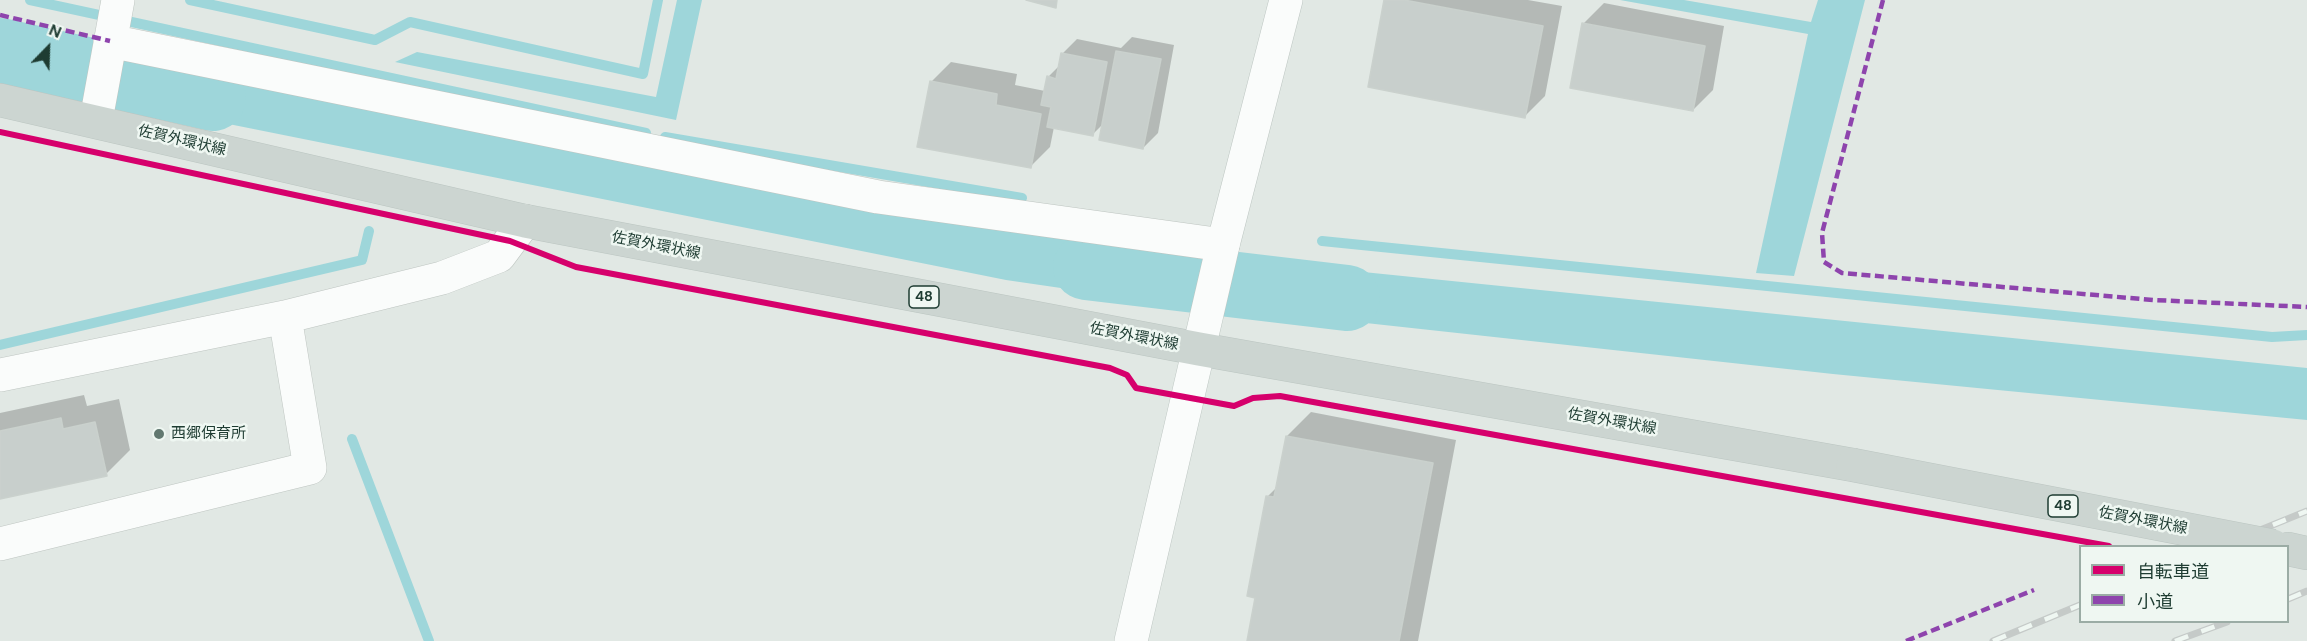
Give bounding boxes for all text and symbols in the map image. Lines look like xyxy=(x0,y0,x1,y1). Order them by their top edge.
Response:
north arrow xyxy=(18,18,78,78)
text: N xyxy=(46,19,65,43)
street label: 佐賀外環状線 xyxy=(136,122,228,160)
street label: 佐賀外環状線 xyxy=(610,229,702,263)
road number: 48 xyxy=(909,286,939,308)
street label: 佐賀外環状線 xyxy=(1088,320,1180,354)
street label: 佐賀外環状線 xyxy=(1566,405,1658,439)
place label: 西郷保育所 xyxy=(171,425,246,443)
marker: 西郷保育所 xyxy=(152,427,166,441)
road number: 48 xyxy=(2048,495,2078,517)
street label: 佐賀外環状線 xyxy=(2097,504,2189,538)
legend xyxy=(2079,545,2289,623)
text: 自転車道 xyxy=(2137,560,2209,584)
text: 小道 xyxy=(2137,590,2173,614)

